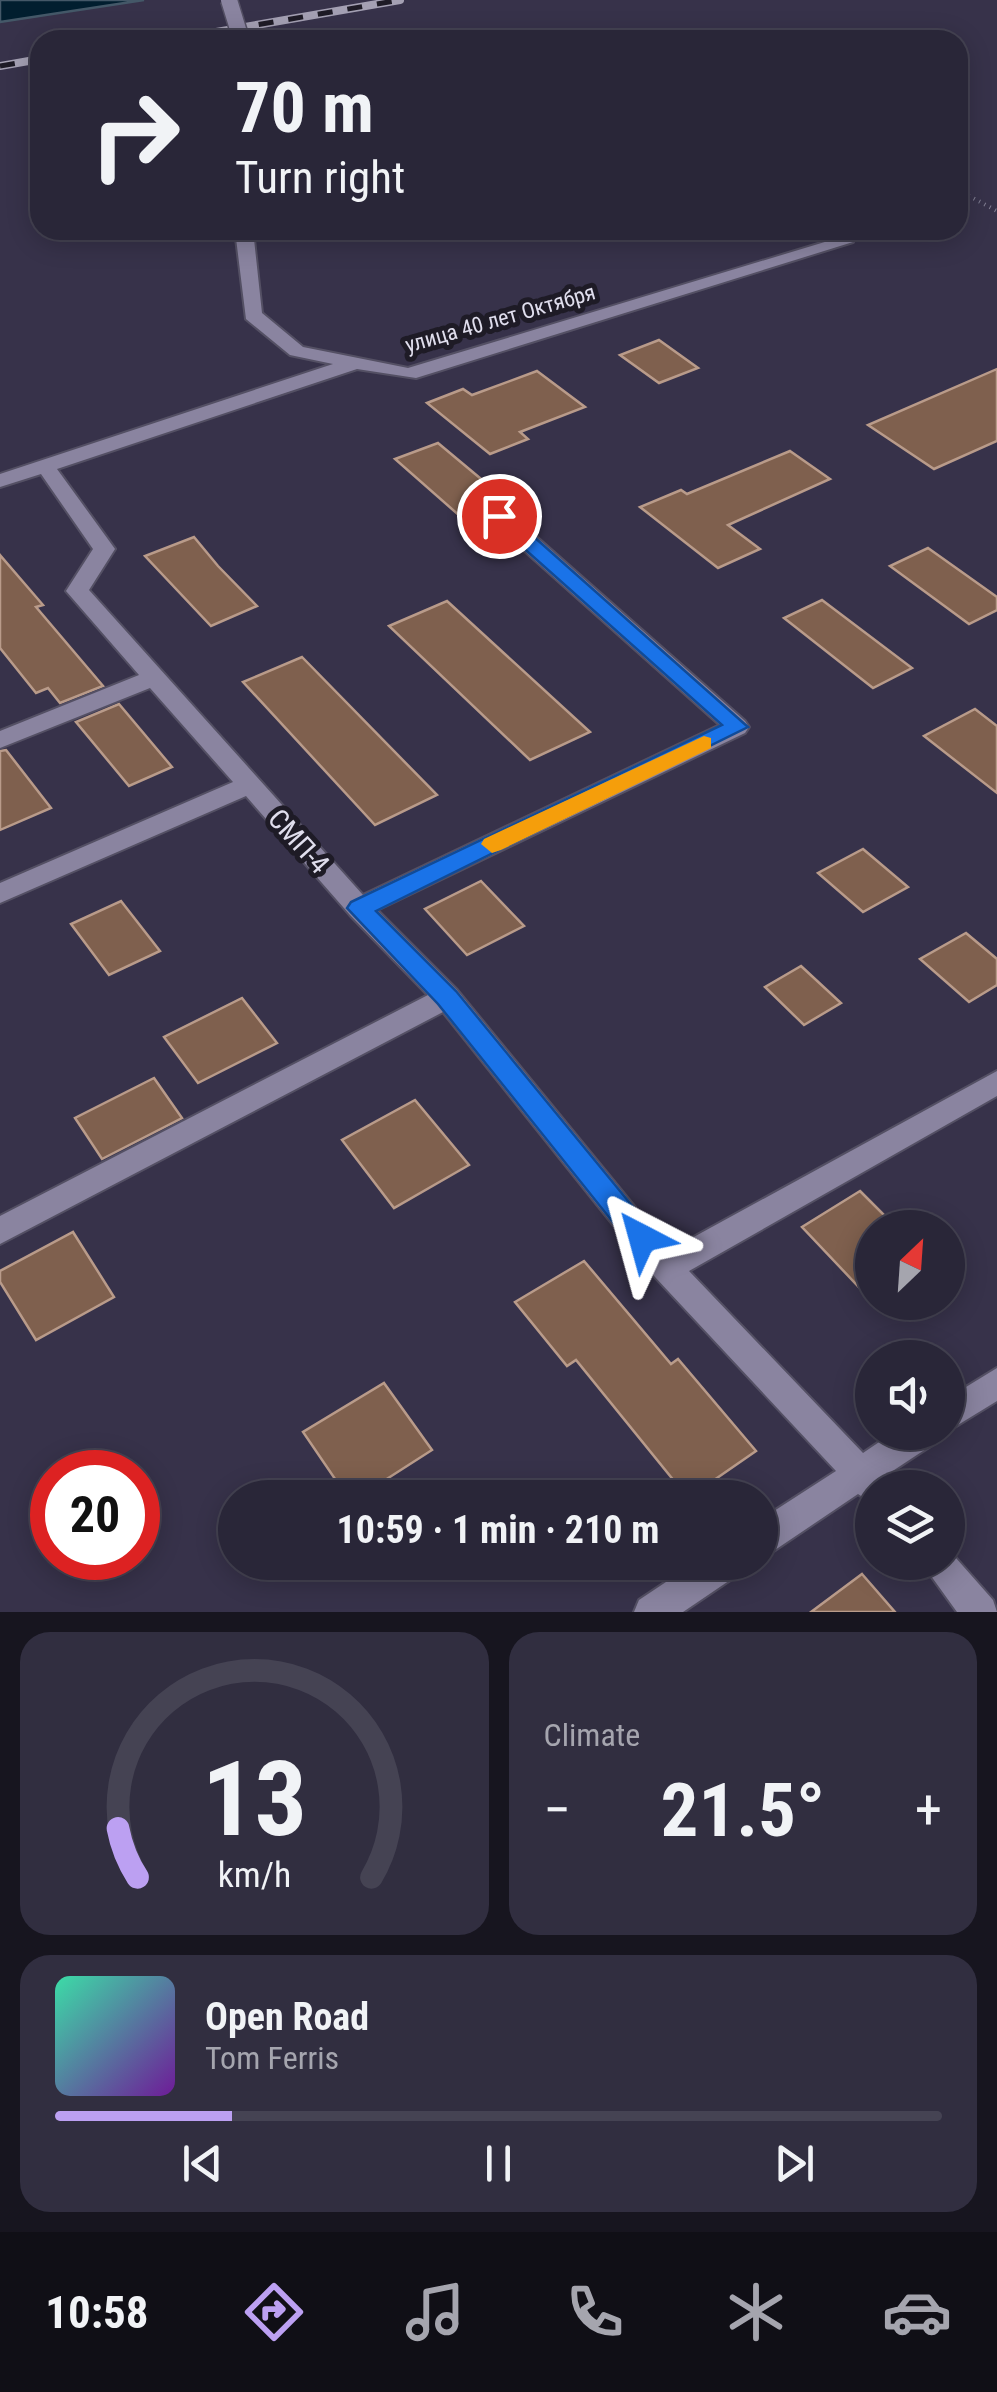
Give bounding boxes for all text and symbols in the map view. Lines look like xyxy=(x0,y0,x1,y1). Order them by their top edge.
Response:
text: 70 m xyxy=(235,67,374,149)
icon: right xyxy=(70,70,200,200)
text: Turn right xyxy=(235,151,405,204)
street label: улица 40 лет Октября xyxy=(402,279,598,358)
pin xyxy=(457,474,542,559)
icon: arrive xyxy=(472,489,527,544)
street label: СМП-4 xyxy=(261,802,336,880)
position arrow xyxy=(590,1186,694,1290)
north arrow xyxy=(855,1210,965,1320)
map controls xyxy=(855,1210,965,1580)
button: sound xyxy=(855,1340,965,1450)
speed limit sign: 20 xyxy=(30,1450,160,1580)
button: layers xyxy=(855,1470,965,1580)
text: 10:59 · 1 min · 210 m xyxy=(337,1508,659,1552)
text: Climate xyxy=(544,1716,640,1754)
text: 13 xyxy=(202,1739,307,1860)
text: 21.5° xyxy=(661,1766,825,1854)
text: − xyxy=(544,1778,571,1842)
text: + xyxy=(915,1778,942,1842)
text: km/h xyxy=(217,1854,291,1896)
text: Open Road xyxy=(205,1995,369,2039)
text: Tom Ferris xyxy=(205,2039,339,2077)
icon: previous xyxy=(175,2136,230,2191)
icon: pause xyxy=(471,2136,526,2191)
icon: next xyxy=(767,2136,822,2191)
icon: directions xyxy=(239,2277,309,2347)
icon: music xyxy=(400,2277,470,2347)
icon: phone xyxy=(560,2277,630,2347)
icon: climate xyxy=(721,2277,791,2347)
icon: car xyxy=(882,2277,952,2347)
text: 10:58 xyxy=(45,2286,149,2339)

